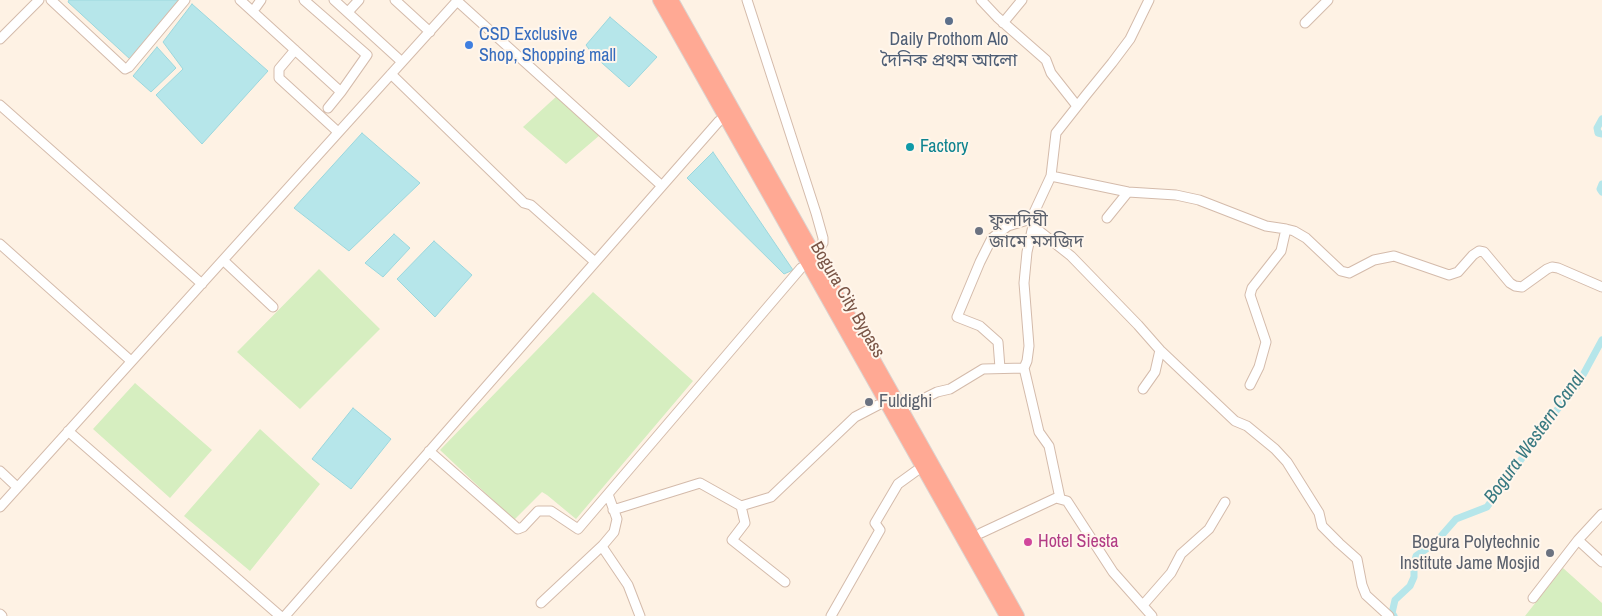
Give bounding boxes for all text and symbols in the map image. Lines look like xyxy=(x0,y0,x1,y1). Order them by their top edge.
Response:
marker: Daily Prothom Alo দৈনিক প্রথম আলো xyxy=(943,15,955,27)
place label: CSD Exclusive Shop, Shopping mall xyxy=(479,24,616,66)
place label: Daily Prothom Alo দৈনিক প্রথম আলো xyxy=(881,29,1017,72)
marker: CSD Exclusive Shop, Shopping mall xyxy=(463,39,475,51)
place label: Factory xyxy=(920,136,968,158)
marker: Factory xyxy=(904,141,916,153)
place label: ফুলদিঘী জামে মসজিদ xyxy=(989,210,1083,252)
marker: ফুলদিঘী জামে মসজিদ xyxy=(973,225,985,237)
street label: Bogura City Bypass xyxy=(805,238,889,362)
water label: Bogura Western Canal xyxy=(1480,368,1590,508)
place label: Fuldighi xyxy=(879,391,932,413)
marker: Fuldighi xyxy=(863,396,875,408)
place label: Hotel Siesta xyxy=(1038,531,1118,553)
place label: Bogura Polytechnic Institute Jame Mosjid xyxy=(1400,532,1540,574)
marker: Hotel Siesta xyxy=(1022,536,1034,548)
marker: Bogura Polytechnic Institute Jame Mosjid xyxy=(1544,547,1556,559)

